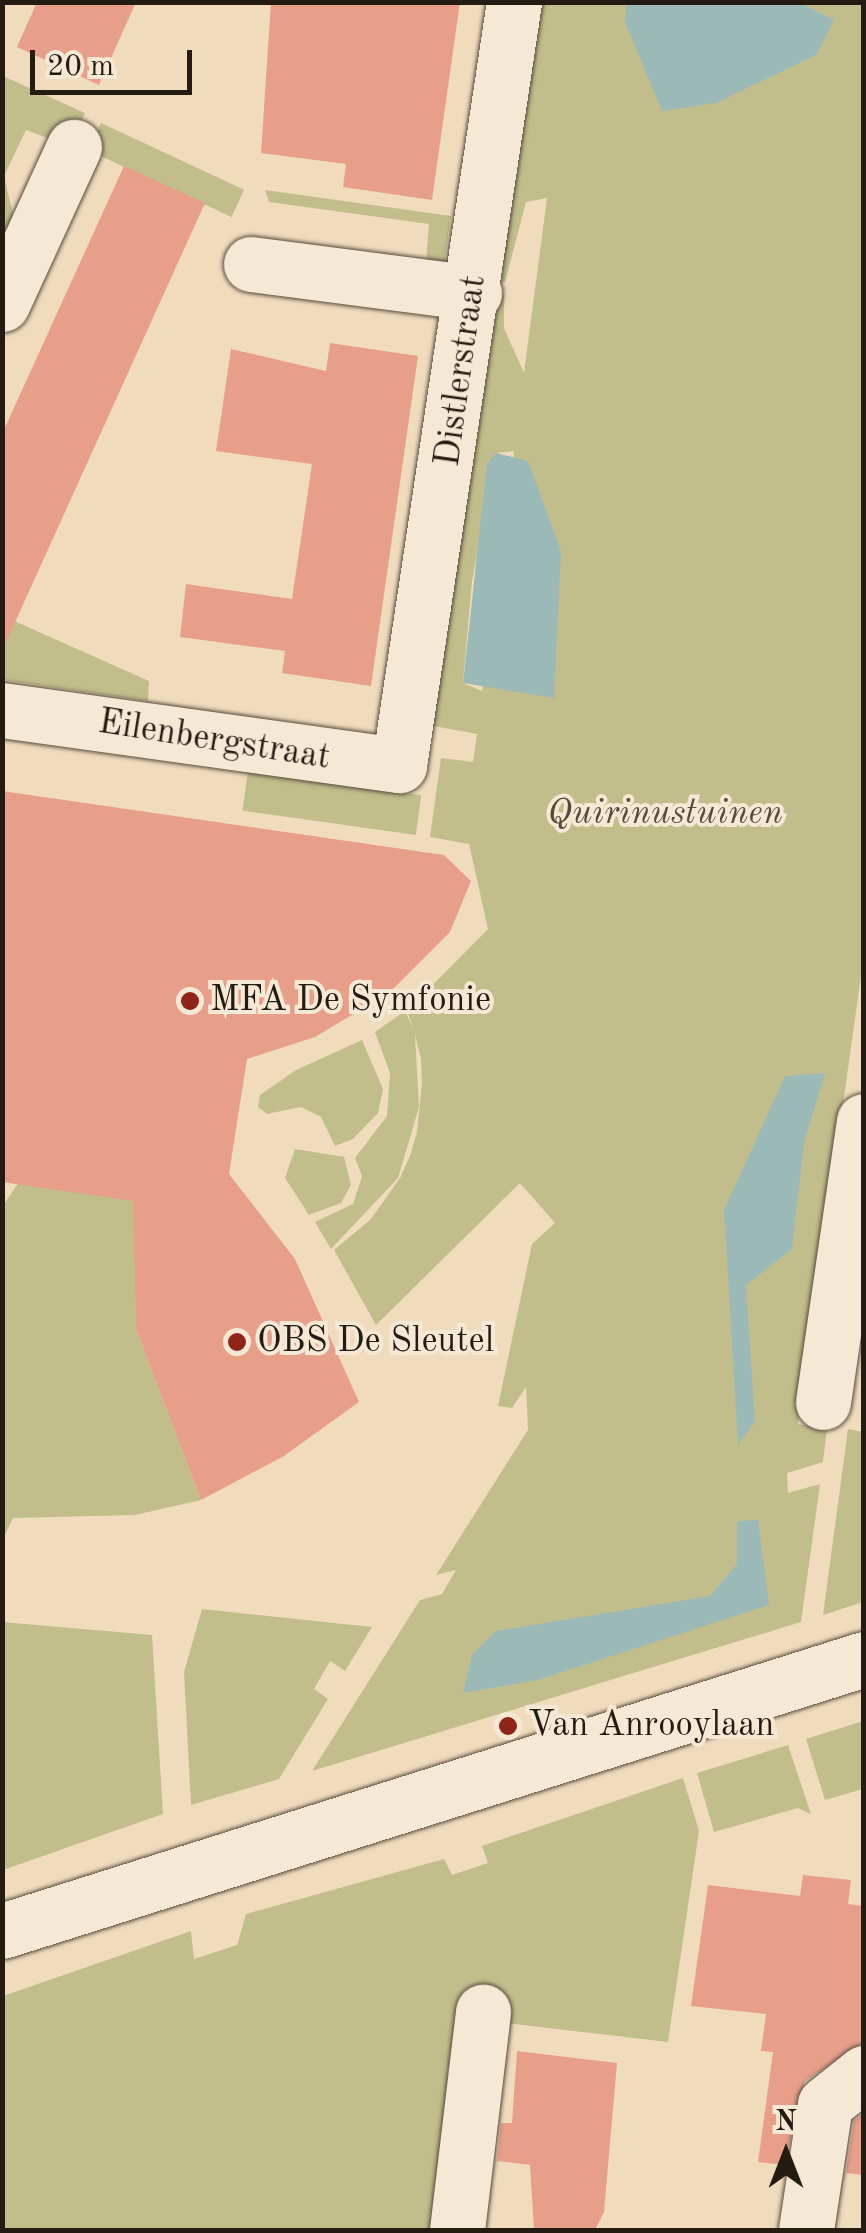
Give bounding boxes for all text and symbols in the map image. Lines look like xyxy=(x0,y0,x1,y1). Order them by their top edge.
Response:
scale bar xyxy=(35,30,198,92)
text: 20 m xyxy=(47,52,114,82)
street label: Distlerstraat xyxy=(428,273,496,469)
street label: Eilenbergstraat xyxy=(95,702,333,780)
park label: Quirinustuinen xyxy=(547,793,783,835)
place label: MFA De Symfonie xyxy=(210,980,491,1022)
marker: MFA De Symfonie xyxy=(179,990,201,1012)
place label: OBS De Sleutel xyxy=(257,1321,494,1363)
marker: OBS De Sleutel xyxy=(226,1331,248,1353)
place label: Van Anrooylaan xyxy=(528,1705,774,1747)
marker: Van Anrooylaan xyxy=(497,1715,519,1737)
north arrow xyxy=(736,2103,836,2203)
text: N xyxy=(775,2109,797,2137)

